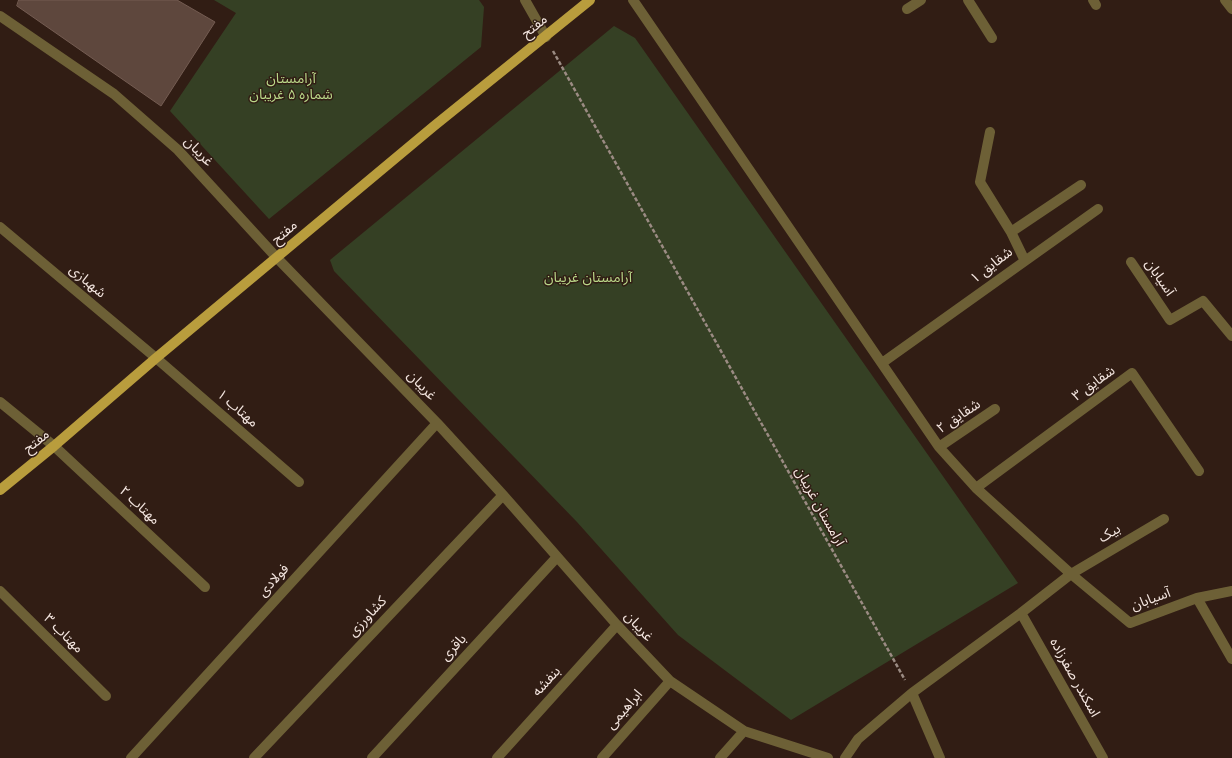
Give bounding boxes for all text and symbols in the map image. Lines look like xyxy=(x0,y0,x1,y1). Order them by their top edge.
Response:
street label: مفتح xyxy=(519,11,551,43)
park label: آرامستان شماره ۵ غریبان xyxy=(249,72,333,104)
street label: غریبان xyxy=(180,134,216,170)
street label: مفتح xyxy=(269,217,301,249)
street label: شقایق ۱ xyxy=(967,244,1017,288)
street label: آسیابان xyxy=(1141,256,1177,300)
street label: شهبازی xyxy=(65,262,109,302)
park label: آرامستان غریبان xyxy=(544,271,632,287)
street label: شقایق ۳ xyxy=(1069,363,1119,405)
street label: غریبان xyxy=(403,368,439,404)
street label: مهتاب ۱ xyxy=(213,387,261,431)
street label: شقایق ۲ xyxy=(934,396,984,438)
street label: مفتح xyxy=(21,426,53,458)
street label: آرامستان غریبان xyxy=(790,464,848,550)
street label: مهتاب ۲ xyxy=(115,483,163,529)
street label: بیک xyxy=(1096,521,1124,547)
street label: فولادی xyxy=(255,561,293,601)
street label: آسیابان xyxy=(1129,585,1173,615)
street label: کشاورزی xyxy=(345,593,391,641)
street label: غریبان xyxy=(620,609,656,645)
street label: مهتاب ۳ xyxy=(40,611,86,657)
street label: باقری xyxy=(438,631,470,665)
street label: اسکندر صفرزاده xyxy=(1045,635,1103,721)
street label: بنفشه xyxy=(529,664,565,700)
street label: ابراهیمی xyxy=(603,687,647,733)

